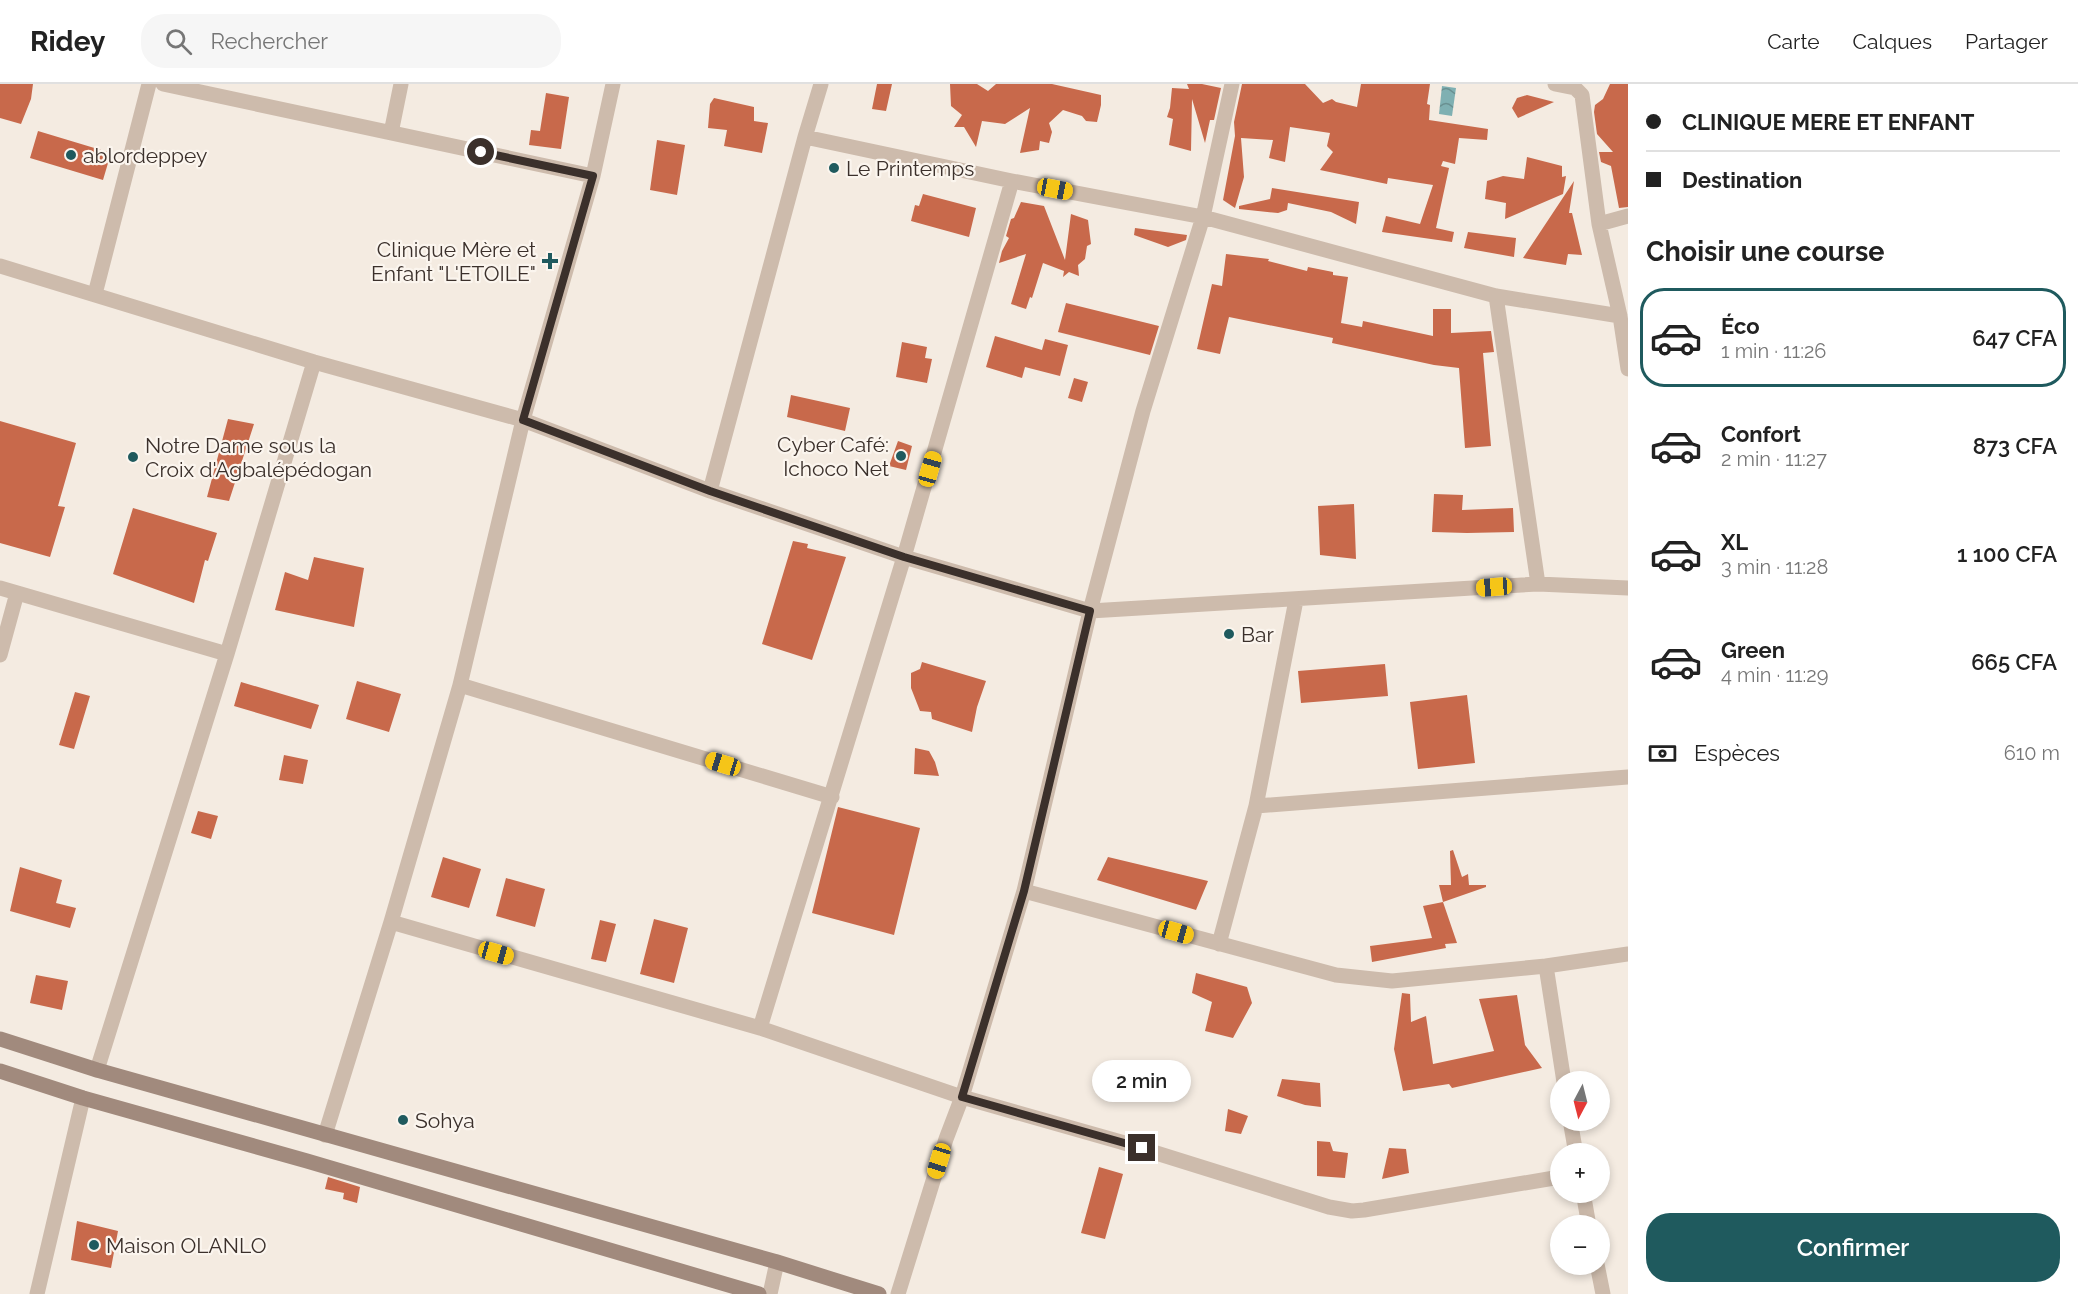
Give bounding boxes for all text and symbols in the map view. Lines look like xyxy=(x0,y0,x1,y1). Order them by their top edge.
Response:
search box xyxy=(141,14,561,68)
text: Ridey xyxy=(30,25,105,58)
icon: search xyxy=(162,25,195,58)
text: Rechercher xyxy=(210,28,328,54)
text: Carte xyxy=(1767,29,1820,54)
text: Calques xyxy=(1853,29,1932,54)
text: Partager xyxy=(1965,29,2048,54)
text: CLINIQUE MERE ET ENFANT xyxy=(1682,109,1975,135)
route start xyxy=(467,138,494,165)
place label: ablordeppey xyxy=(83,143,207,168)
marker: ablordeppey xyxy=(64,148,78,162)
place label: Le Printemps xyxy=(846,156,974,181)
marker: Le Printemps xyxy=(827,161,841,175)
text: Destination xyxy=(1682,167,1802,193)
car xyxy=(1036,177,1074,201)
text: Choisir une course xyxy=(1646,236,1884,267)
place label: Clinique Mère et Enfant "L'ETOILE" xyxy=(371,237,536,286)
marker: Clinique Mère et Enfant "L'ETOILE" xyxy=(541,252,559,270)
icon: car xyxy=(1649,311,1703,365)
text: Éco xyxy=(1721,313,1760,339)
text: 647 CFA xyxy=(1972,325,2057,351)
text: 1 min · 11:26 xyxy=(1721,339,1826,363)
icon: car xyxy=(1649,419,1703,473)
text: Confort xyxy=(1721,421,1801,447)
place label: Cyber Café: Ichoco Net xyxy=(777,432,889,481)
place label: Notre Dame sous la Croix d'Agbalépédogan xyxy=(145,433,372,482)
text: 873 CFA xyxy=(1973,433,2057,459)
text: 2 min · 11:27 xyxy=(1721,447,1827,471)
marker: Cyber Café: Ichoco Net xyxy=(894,449,908,463)
car xyxy=(916,449,944,489)
marker: Notre Dame sous la Croix d'Agbalépédogan xyxy=(126,450,140,464)
icon: car xyxy=(1649,527,1703,581)
text: XL xyxy=(1721,529,1748,555)
text: 1 100 CFA xyxy=(1957,541,2057,567)
text: 3 min · 11:28 xyxy=(1721,555,1828,579)
car xyxy=(1475,577,1513,597)
place label: Bar xyxy=(1241,622,1274,647)
marker: Bar xyxy=(1222,627,1236,641)
icon: car xyxy=(1649,635,1703,689)
text: Green xyxy=(1721,637,1785,663)
text: 665 CFA xyxy=(1971,649,2057,675)
text: 4 min · 11:29 xyxy=(1721,663,1828,687)
icon: cash xyxy=(1646,737,1679,770)
text: Espèces xyxy=(1694,740,1780,766)
text: 610 m xyxy=(2004,741,2060,765)
car xyxy=(703,750,743,778)
car xyxy=(1156,918,1196,946)
car xyxy=(476,939,516,967)
callout: 2 min xyxy=(1092,1061,1192,1103)
text: 2 min xyxy=(1116,1069,1167,1093)
north arrow xyxy=(1550,1071,1610,1131)
map controls xyxy=(1550,1071,1610,1275)
place label: Sohya xyxy=(415,1108,475,1133)
marker: Sohya xyxy=(396,1113,410,1127)
route end xyxy=(1128,1134,1155,1161)
car xyxy=(925,1141,953,1181)
button: + xyxy=(1550,1143,1610,1203)
button: Confirmer xyxy=(1646,1213,2060,1282)
button: − xyxy=(1550,1215,1610,1275)
place label: Maison OLANLO xyxy=(106,1233,266,1258)
marker: Maison OLANLO xyxy=(87,1238,101,1252)

